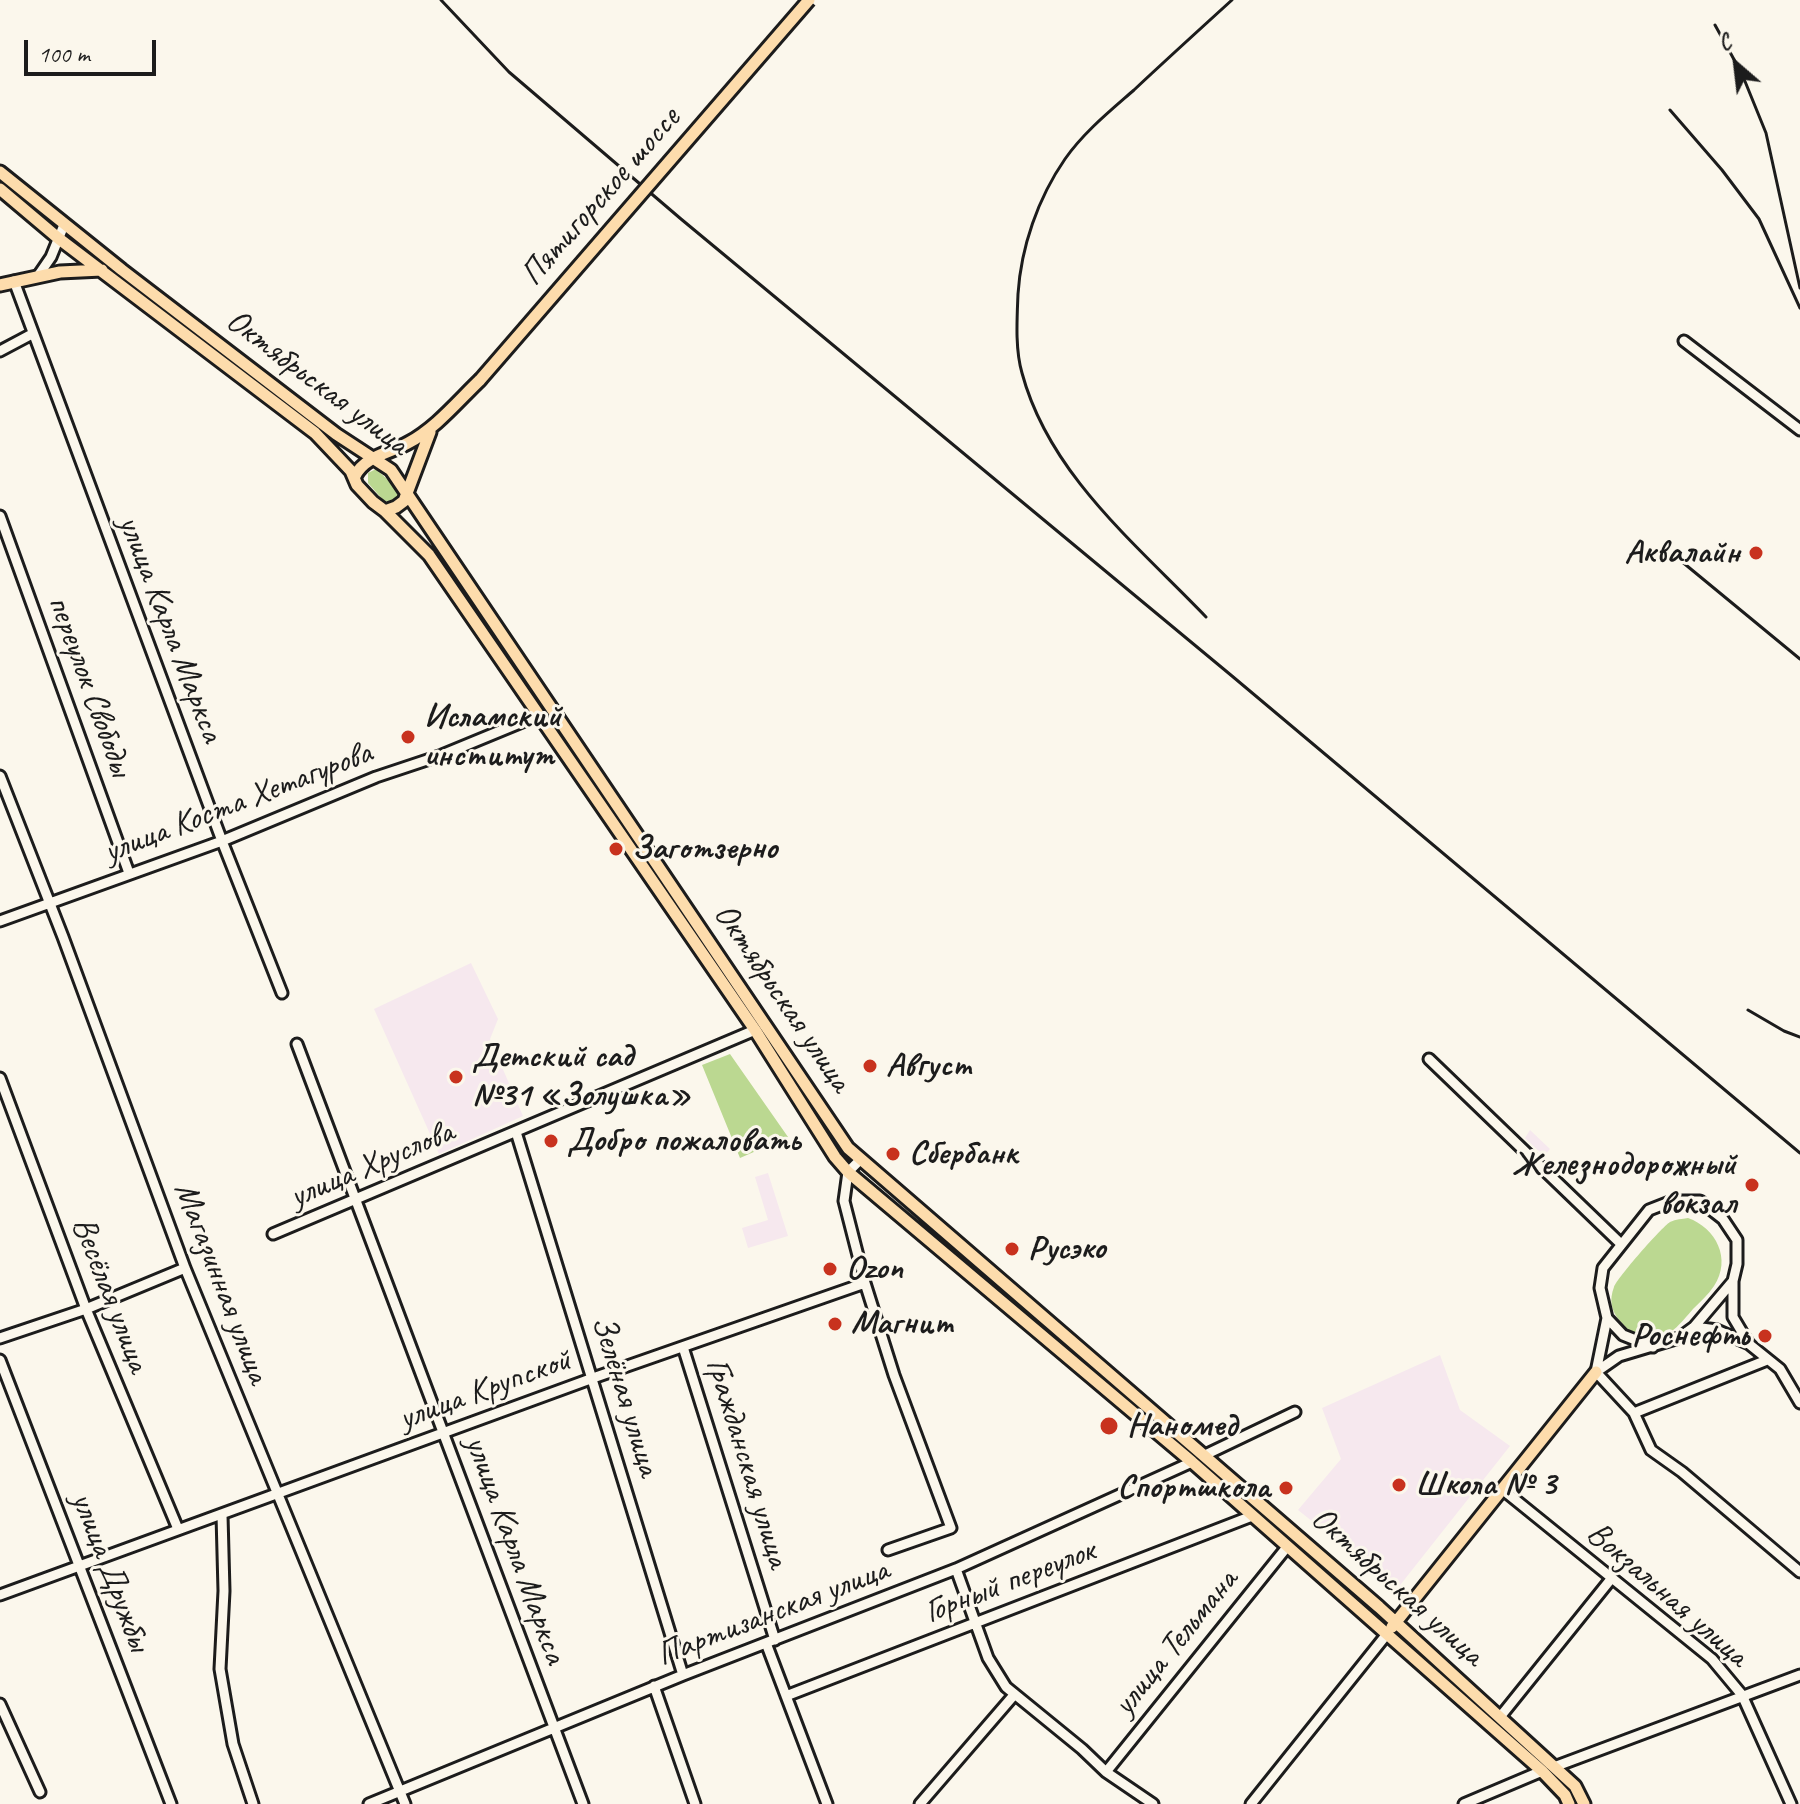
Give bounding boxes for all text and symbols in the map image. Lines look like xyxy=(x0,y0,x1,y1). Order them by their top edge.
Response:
scale bar xyxy=(28,24,160,74)
north arrow xyxy=(1696,24,1776,104)
text: С xyxy=(1713,28,1736,58)
text: 100 m xyxy=(38,39,90,69)
street label: Пятигорское шоссе xyxy=(512,99,690,295)
street label: Октябрьская улица xyxy=(217,301,417,465)
street label: улица Карла Маркса xyxy=(108,510,232,748)
place label: Аквалайн xyxy=(1624,533,1740,573)
marker: Аквалайн xyxy=(1747,544,1765,562)
street label: переулок Свободы xyxy=(37,590,141,782)
place label: Исламский институт xyxy=(424,697,561,776)
marker: Исламский институт xyxy=(399,728,417,746)
street label: улица Коста Хетагурова xyxy=(98,733,378,873)
place label: Заготзерно xyxy=(632,829,777,869)
marker: Заготзерно xyxy=(607,840,625,858)
street label: Октябрьская улица xyxy=(704,896,860,1100)
place label: Детский сад №31 «Золушка» xyxy=(472,1037,691,1116)
place label: Август xyxy=(886,1046,970,1086)
marker: Август xyxy=(861,1057,879,1075)
marker: Детский сад №31 «Золушка» xyxy=(447,1068,465,1086)
street label: улица Хруслова xyxy=(284,1112,460,1218)
place label: Добро пожаловать xyxy=(567,1121,801,1161)
marker: Добро пожаловать xyxy=(542,1132,560,1150)
place label: Сбербанк xyxy=(909,1134,1018,1174)
marker: Сбербанк xyxy=(884,1145,902,1163)
place label: Железнодорожный вокзал xyxy=(1512,1145,1736,1224)
marker: Железнодорожный вокзал xyxy=(1743,1176,1761,1194)
street label: Магазинная улица xyxy=(164,1177,278,1389)
street label: Весёлая улица xyxy=(62,1212,158,1378)
place label: Русэко xyxy=(1028,1229,1105,1269)
marker: Русэко xyxy=(1003,1240,1021,1258)
place label: Ozon xyxy=(846,1249,903,1289)
marker: Ozon xyxy=(821,1260,839,1278)
place label: Магнит xyxy=(851,1304,954,1344)
street label: Зелёная улица xyxy=(581,1311,669,1481)
marker: Магнит xyxy=(826,1315,844,1333)
place label: Роснефть xyxy=(1632,1316,1749,1356)
marker: Роснефть xyxy=(1756,1327,1774,1345)
street label: улица Крупской xyxy=(394,1340,576,1440)
street label: Гражданская улица xyxy=(696,1353,798,1573)
place label: Наномед xyxy=(1127,1406,1237,1446)
marker: Наномед xyxy=(1098,1415,1120,1437)
street label: улица Карла Маркса xyxy=(455,1431,575,1669)
place label: Школа № 3 xyxy=(1415,1465,1556,1505)
place label: Спортшкола xyxy=(1117,1468,1270,1508)
marker: Школа № 3 xyxy=(1390,1476,1408,1494)
marker: Спортшкола xyxy=(1277,1479,1295,1497)
street label: улица Дружбы xyxy=(61,1487,159,1657)
street label: Октябрьская улица xyxy=(1302,1499,1492,1675)
street label: Вокзальная улица xyxy=(1578,1514,1756,1676)
street label: Горный переулок xyxy=(919,1531,1101,1633)
street label: Партизанская улица xyxy=(651,1550,895,1676)
street label: улица Тельмана xyxy=(1105,1562,1247,1724)

